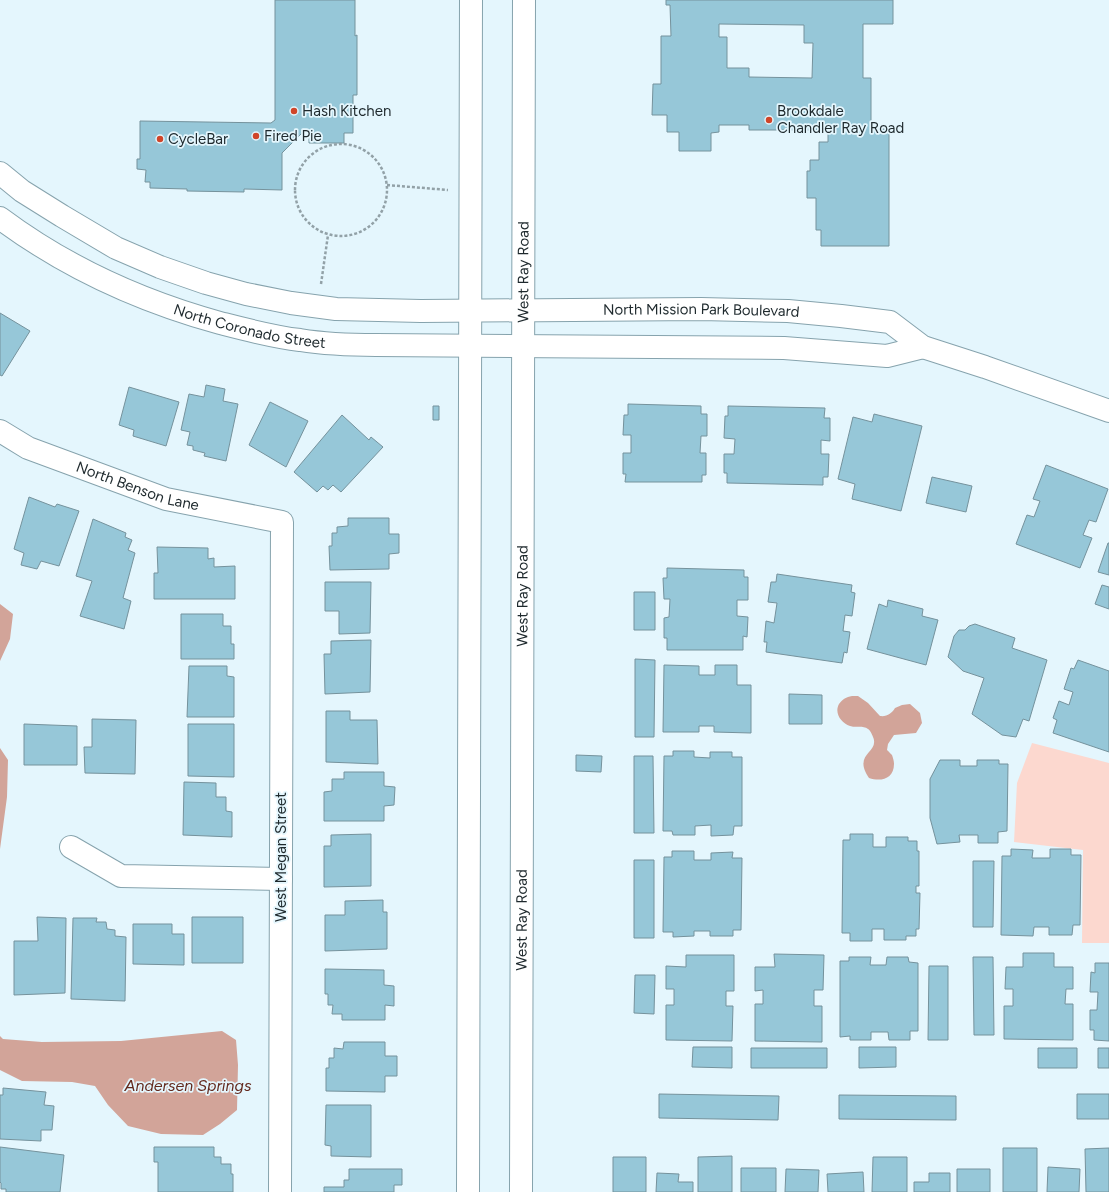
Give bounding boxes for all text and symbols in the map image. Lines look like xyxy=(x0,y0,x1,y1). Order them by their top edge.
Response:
place label: Hash Kitchen xyxy=(302,102,391,120)
place label: Brookdale Chandler Ray Road xyxy=(777,102,904,137)
marker: Hash Kitchen xyxy=(289,106,299,116)
marker: Brookdale Chandler Ray Road xyxy=(764,115,774,125)
place label: Fired Pie xyxy=(264,127,322,145)
place label: CycleBar xyxy=(168,130,228,148)
marker: Fired Pie xyxy=(251,131,261,141)
marker: CycleBar xyxy=(155,134,165,144)
street label: West Ray Road xyxy=(514,221,532,323)
street label: North Coronado Street xyxy=(171,300,327,352)
street label: North Mission Park Boulevard xyxy=(603,300,800,321)
street label: North Benson Lane xyxy=(74,458,201,514)
street label: West Ray Road xyxy=(513,545,532,647)
street label: West Megan Street xyxy=(272,792,290,922)
street label: West Ray Road xyxy=(513,869,531,971)
water label: Andersen Springs xyxy=(124,1076,252,1095)

